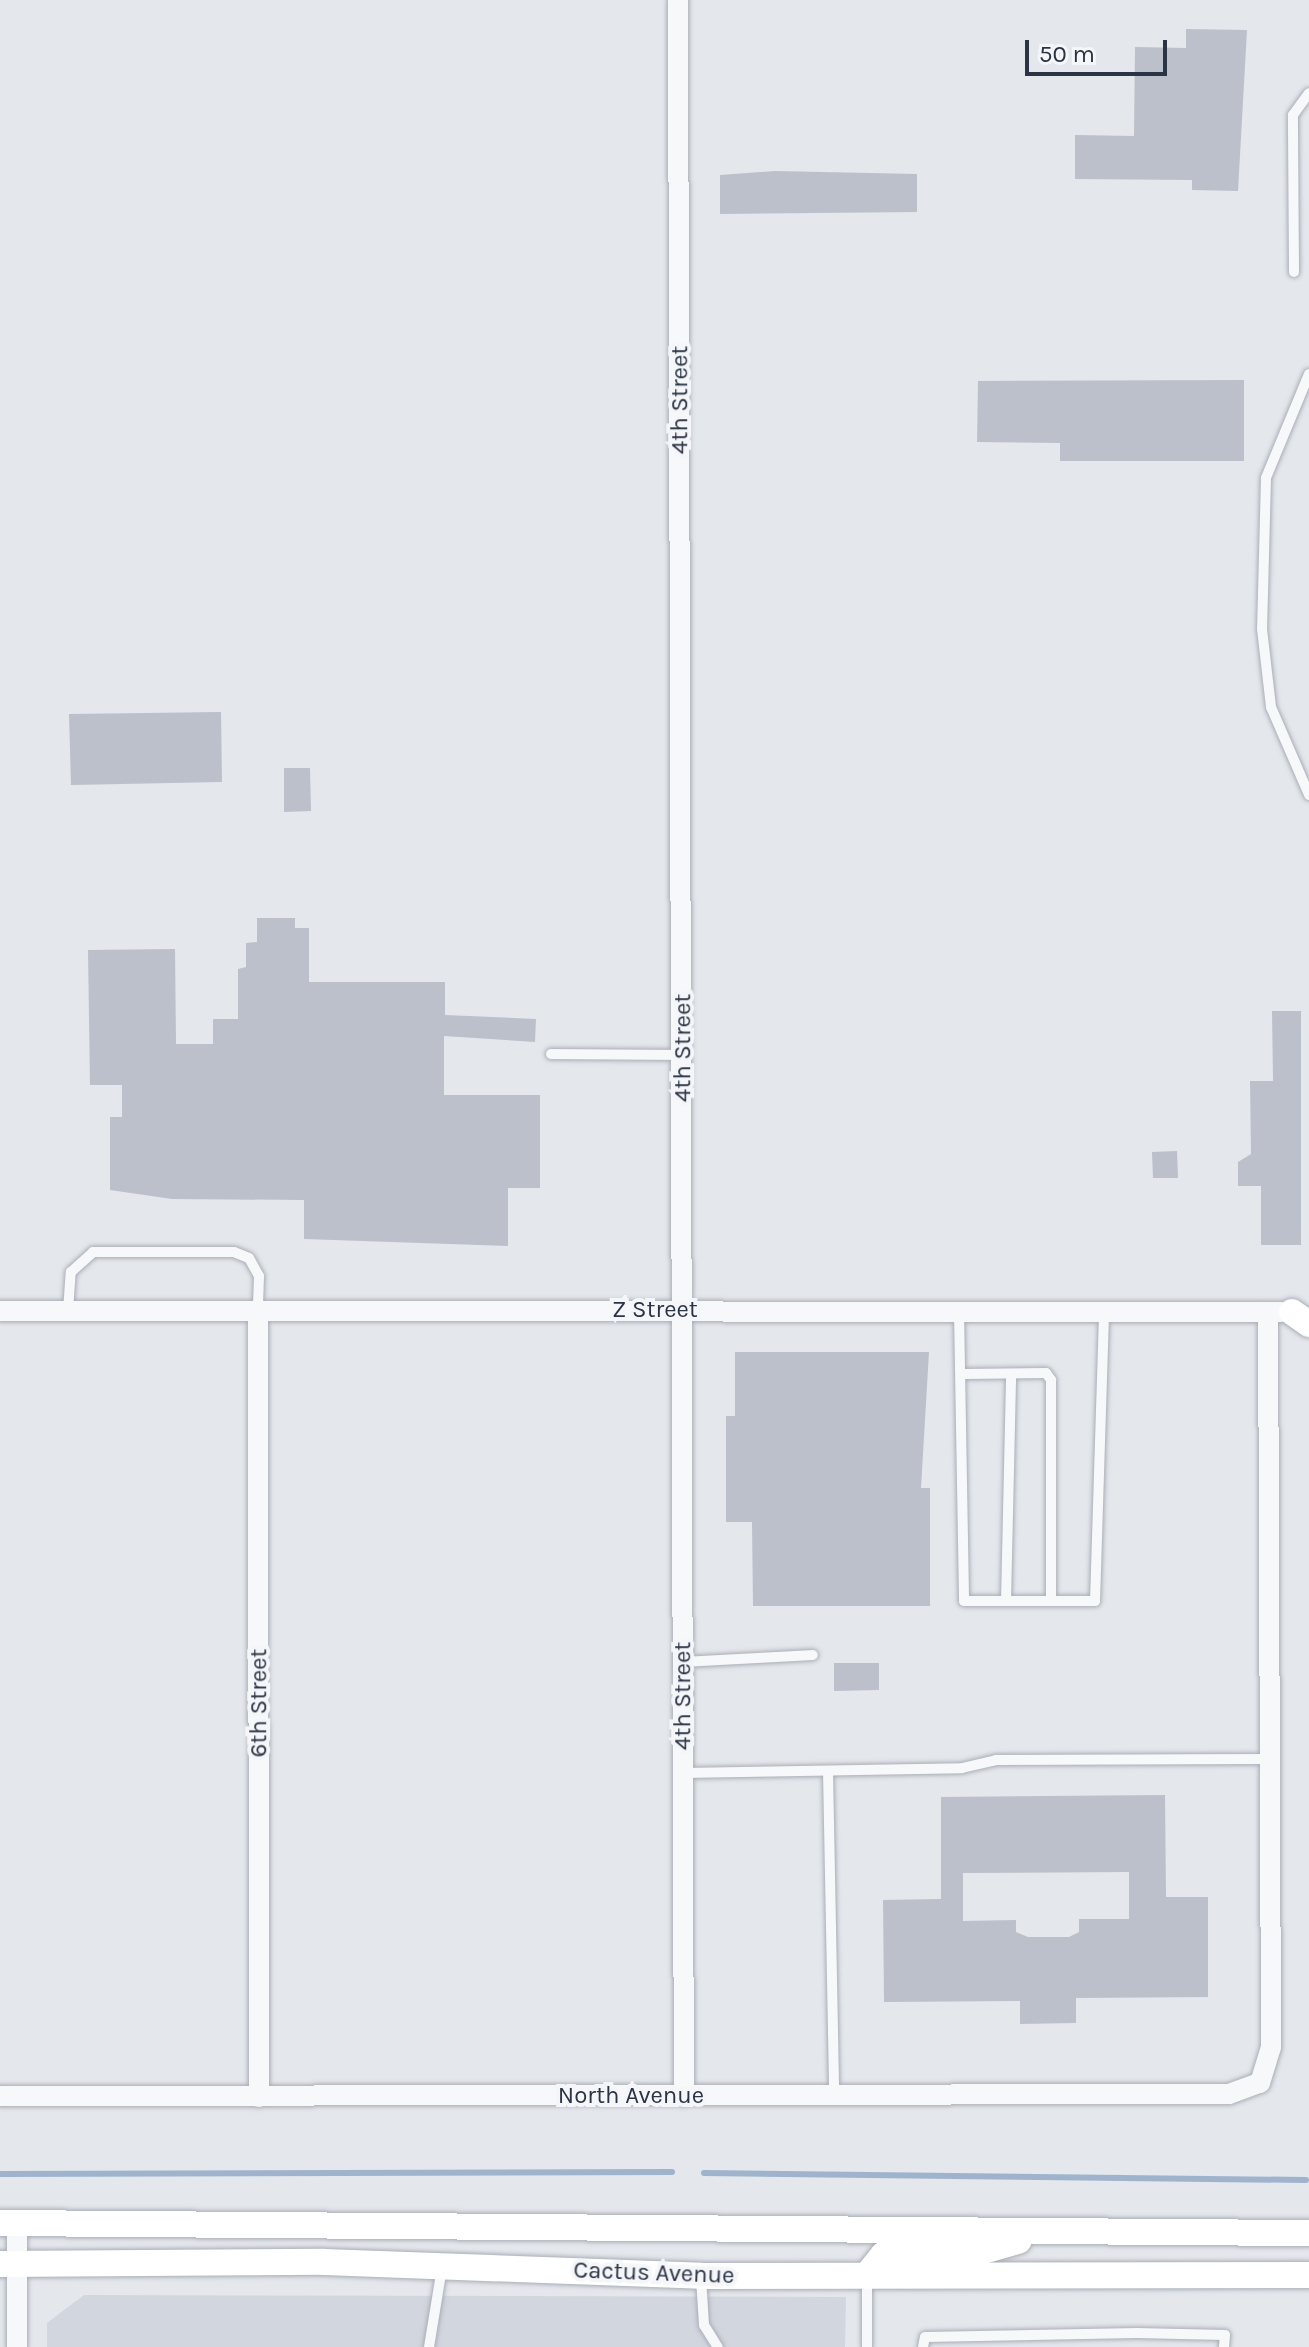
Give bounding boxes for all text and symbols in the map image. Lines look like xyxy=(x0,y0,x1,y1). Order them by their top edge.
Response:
scale bar xyxy=(1029,24,1171,74)
text: 50 m xyxy=(1039,40,1095,68)
street label: 4th Street xyxy=(666,346,694,454)
street label: 4th Street xyxy=(669,994,697,1102)
street label: Z Street xyxy=(612,1296,698,1324)
street label: 4th Street xyxy=(669,1642,697,1750)
street label: 6th Street xyxy=(245,1649,273,1757)
street label: North Avenue xyxy=(558,2082,704,2110)
street label: Cactus Avenue xyxy=(573,2256,735,2290)

